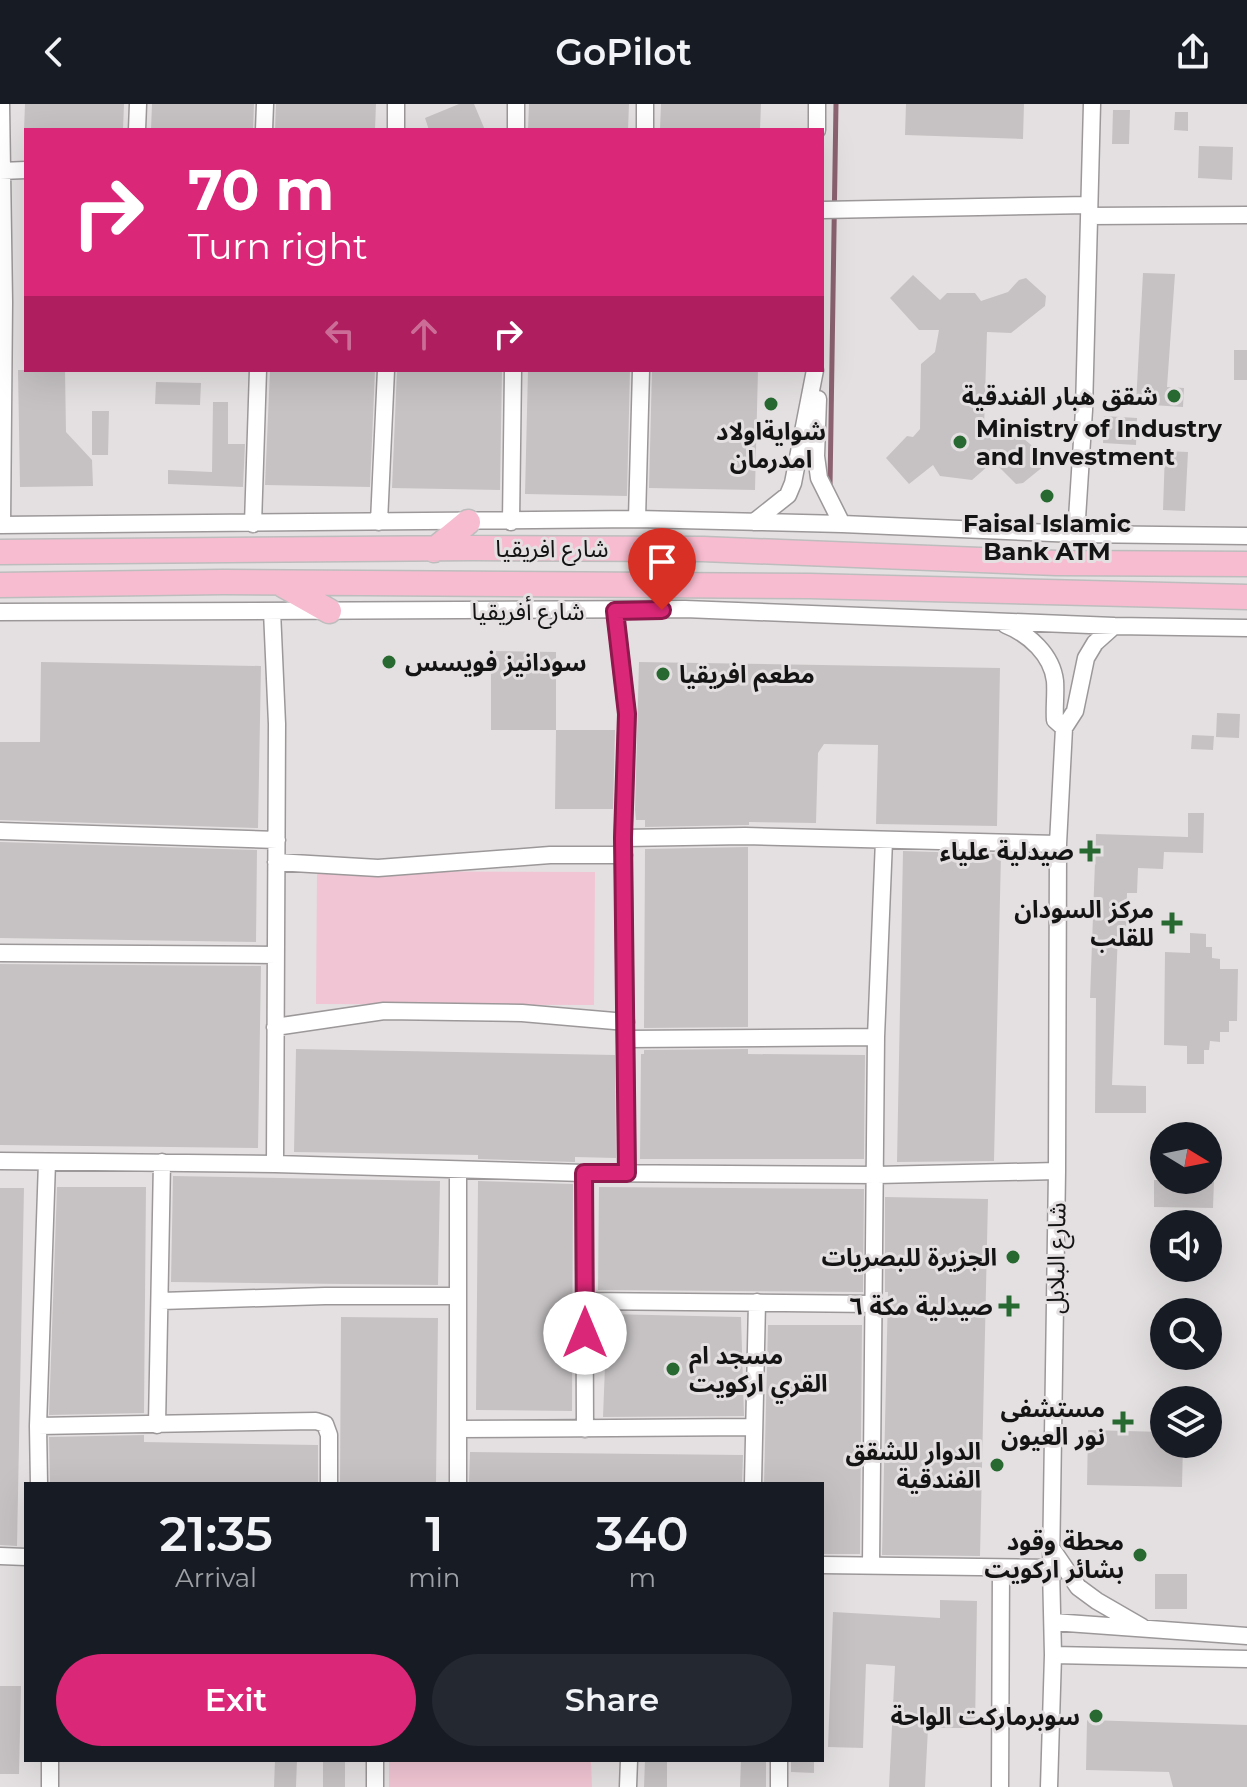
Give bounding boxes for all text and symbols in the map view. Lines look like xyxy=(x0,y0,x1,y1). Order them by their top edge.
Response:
icon: back xyxy=(32,30,76,74)
text: GoPilot xyxy=(555,30,692,74)
icon: share xyxy=(1171,30,1215,74)
text: 70 m xyxy=(188,156,334,224)
icon: right xyxy=(56,160,160,264)
text: Turn right xyxy=(188,224,368,268)
icon: left xyxy=(318,312,362,356)
icon: ahead xyxy=(402,312,446,356)
icon: right xyxy=(486,312,530,356)
place label: شقق هبار الفندقية xyxy=(962,382,1158,412)
marker: شقق هبار الفندقية xyxy=(1165,387,1183,405)
marker: شوايةاولاد امدرمان xyxy=(762,395,780,413)
place label: Ministry of Industry and Investment xyxy=(976,414,1223,471)
place label: شوايةاولاد امدرمان xyxy=(716,417,826,474)
marker: Ministry of Industry and Investment xyxy=(951,433,969,451)
marker: Faisal Islamic Bank ATM xyxy=(1038,487,1056,505)
place label: Faisal Islamic Bank ATM xyxy=(963,509,1131,566)
pin xyxy=(628,528,696,610)
street label: شارع افريقيا xyxy=(495,534,609,566)
icon: arrive xyxy=(640,540,684,584)
street label: شارع أفريقيا xyxy=(471,595,585,629)
place label: سودانيز فويسس xyxy=(405,648,587,677)
marker: سودانيز فويسس xyxy=(380,653,398,671)
place label: مطعم افريقيا xyxy=(679,660,815,692)
marker: مطعم افريقيا xyxy=(654,665,672,683)
place label: صيدلية علياء xyxy=(940,837,1074,866)
marker: صيدلية علياء xyxy=(1081,842,1099,860)
place label: مركز السودان للقلب xyxy=(1014,895,1154,952)
marker: مركز السودان للقلب xyxy=(1161,912,1183,934)
north arrow xyxy=(1150,1122,1222,1194)
map controls xyxy=(1150,1122,1222,1458)
street label: شارع البلابل xyxy=(1041,1202,1074,1314)
button: sound xyxy=(1150,1210,1222,1282)
place label: الجزيرة للبصريات xyxy=(821,1243,997,1272)
marker: الجزيرة للبصريات xyxy=(1004,1248,1022,1266)
position arrow xyxy=(543,1291,627,1375)
place label: صيدلية مكة ٦ xyxy=(849,1292,993,1321)
marker: صيدلية مكة ٦ xyxy=(1000,1297,1018,1315)
button: search xyxy=(1150,1298,1222,1370)
place label: مسجد ام القري اركويت xyxy=(689,1341,828,1403)
marker: مسجد ام القري اركويت xyxy=(664,1360,682,1378)
button: layers xyxy=(1150,1386,1222,1458)
place label: مستشفى نور العيون xyxy=(1000,1394,1105,1451)
marker: مستشفى نور العيون xyxy=(1112,1411,1134,1433)
place label: الدوار للشقق الفندقية xyxy=(845,1437,981,1494)
marker: الدوار للشقق الفندقية xyxy=(988,1456,1006,1474)
text: 21:35 xyxy=(159,1505,273,1563)
text: 1 xyxy=(425,1505,443,1563)
text: 340 xyxy=(596,1505,689,1563)
place label: محطة وقود بشائر اركويت xyxy=(984,1527,1124,1584)
marker: محطة وقود بشائر اركويت xyxy=(1131,1546,1149,1564)
text: Arrival xyxy=(175,1562,257,1594)
text: min xyxy=(408,1562,460,1594)
text: m xyxy=(628,1562,656,1594)
button: Exit xyxy=(56,1654,416,1746)
button: Share xyxy=(432,1654,792,1746)
place label: سوبرماركت الواحة xyxy=(890,1702,1080,1731)
marker: سوبرماركت الواحة xyxy=(1087,1707,1105,1725)

